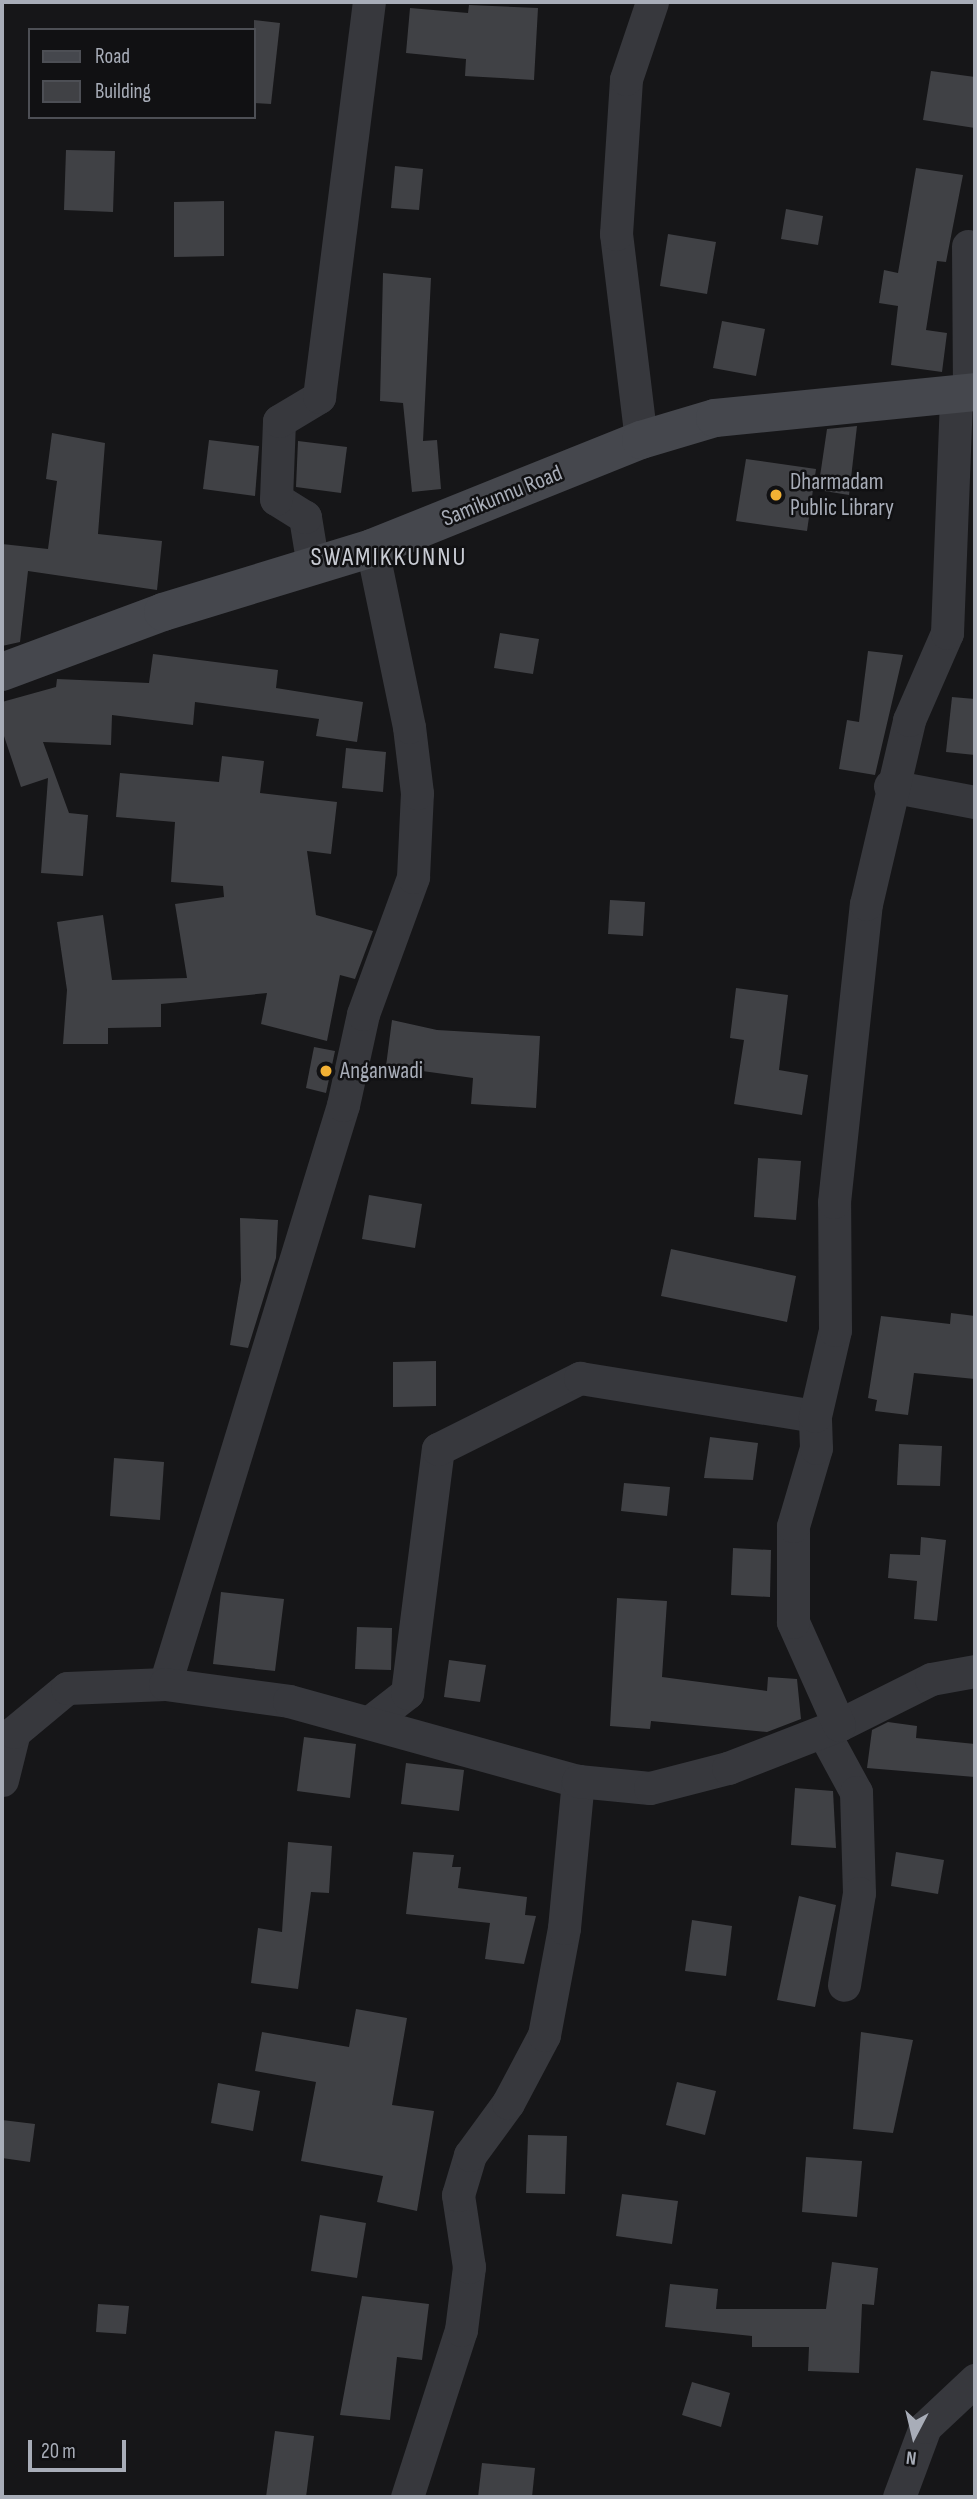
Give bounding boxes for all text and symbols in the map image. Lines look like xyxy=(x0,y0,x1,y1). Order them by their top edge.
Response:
legend xyxy=(28,28,256,119)
text: Road xyxy=(95,44,130,69)
text: Building xyxy=(95,79,151,104)
street label: Samikunnu Road xyxy=(438,459,566,533)
place label: Dharmadam Public Library xyxy=(790,468,894,522)
marker: Dharmadam Public Library xyxy=(768,487,784,503)
district label: SWAMIKKUNNU xyxy=(312,542,466,574)
place label: Anganwadi xyxy=(340,1057,423,1085)
marker: Anganwadi xyxy=(318,1063,334,1079)
north arrow xyxy=(879,2401,949,2471)
scale bar xyxy=(32,2426,130,2470)
text: 20 m xyxy=(41,2439,76,2464)
text: N xyxy=(905,2445,918,2469)

